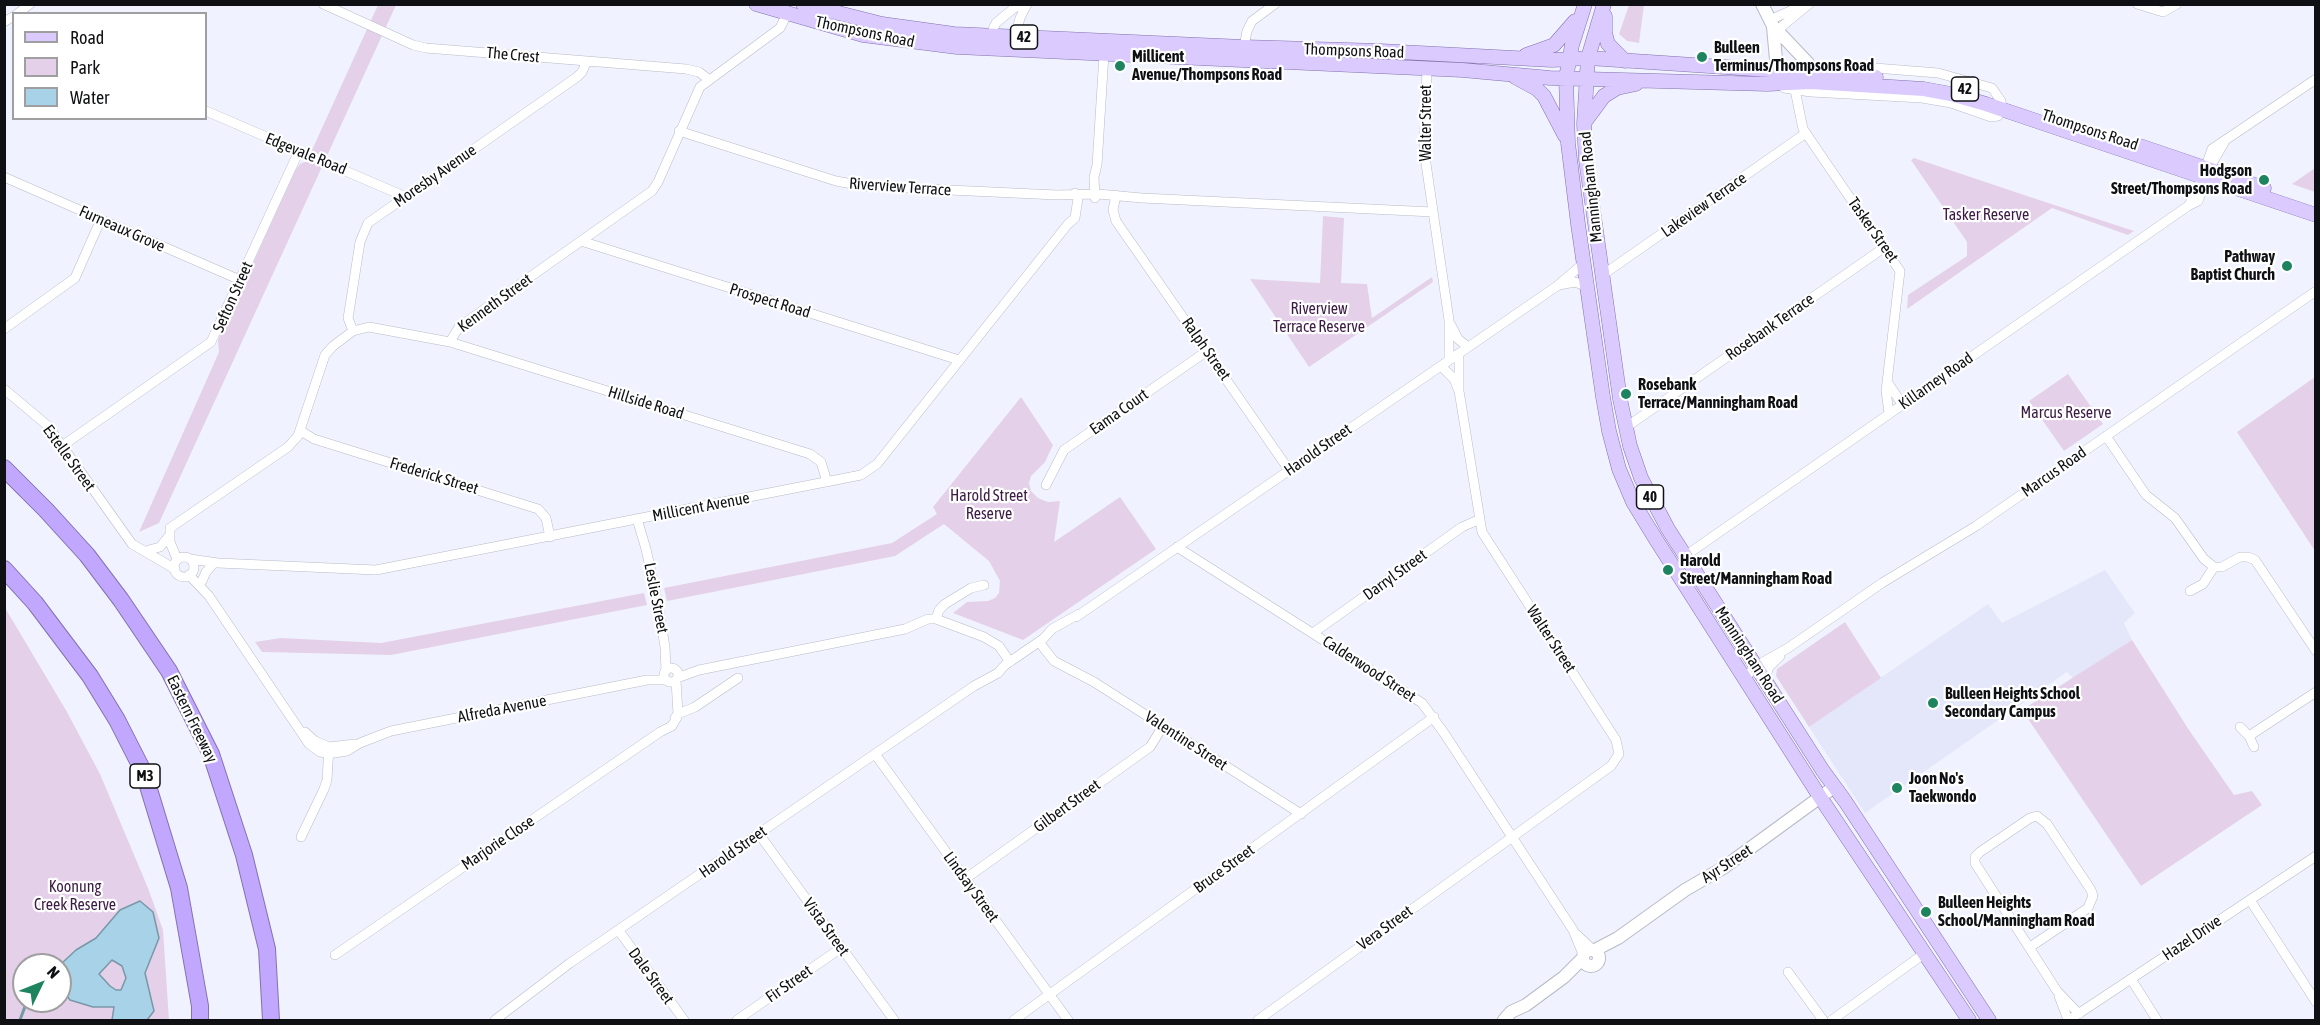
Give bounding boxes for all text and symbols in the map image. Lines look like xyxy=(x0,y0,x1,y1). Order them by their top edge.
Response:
legend xyxy=(12,12,207,120)
street label: Thompsons Road xyxy=(814,12,916,52)
road number: 42 xyxy=(1010,25,1038,49)
text: Road xyxy=(70,27,104,48)
place label: Bulleen Terminus/Thompsons Road xyxy=(1714,38,1874,76)
street label: Thompsons Road xyxy=(1303,40,1405,62)
street label: The Crest xyxy=(486,43,540,67)
place label: Millicent Avenue/Thompsons Road xyxy=(1132,47,1282,85)
marker: Bulleen Terminus/Thompsons Road xyxy=(1695,50,1709,64)
text: Park xyxy=(70,57,100,78)
marker: Millicent Avenue/Thompsons Road xyxy=(1113,59,1127,73)
road number: 42 xyxy=(1952,77,1978,101)
street label: Walter Street xyxy=(1416,85,1436,161)
text: Water xyxy=(70,87,109,108)
street label: Thompsons Road xyxy=(2039,105,2141,155)
street label: Edgevale Road xyxy=(263,129,349,179)
street label: Manningham Road xyxy=(1576,131,1606,243)
street label: Moresby Avenue xyxy=(390,140,480,212)
place label: Hodgson Street/Thompsons Road xyxy=(2111,161,2252,199)
street label: Lakeview Terrace xyxy=(1658,169,1750,241)
marker: Hodgson Street/Thompsons Road xyxy=(2257,173,2271,187)
street label: Riverview Terrace xyxy=(848,174,952,200)
street label: Tasker Street xyxy=(1844,194,1902,266)
street label: Furneaux Grove xyxy=(76,202,168,256)
park label: Tasker Reserve xyxy=(1943,205,2029,225)
place label: Pathway Baptist Church xyxy=(2191,247,2275,285)
street label: Sefton Street xyxy=(209,259,257,335)
marker: Pathway Baptist Church xyxy=(2280,259,2294,273)
street label: Kenneth Street xyxy=(454,270,536,336)
street label: Prospect Road xyxy=(727,280,813,322)
street label: Rosebank Terrace xyxy=(1722,289,1818,365)
park label: Riverview Terrace Reserve xyxy=(1273,299,1365,337)
street label: Ralph Street xyxy=(1177,314,1235,384)
street label: Killarney Road xyxy=(1895,348,1977,414)
place label: Rosebank Terrace/Manningham Road xyxy=(1638,375,1798,413)
street label: Hillside Road xyxy=(606,382,686,424)
street label: Eama Court xyxy=(1086,385,1152,439)
marker: Rosebank Terrace/Manningham Road xyxy=(1619,387,1633,401)
park label: Marcus Reserve xyxy=(2021,403,2111,423)
street label: Harold Street xyxy=(1281,420,1355,480)
street label: Estelle Street xyxy=(39,421,99,495)
street label: Marcus Road xyxy=(2018,443,2090,501)
street label: Frederick Street xyxy=(387,453,481,499)
road number: 40 xyxy=(1636,485,1664,509)
park label: Harold Street Reserve xyxy=(950,486,1028,524)
street label: Millicent Avenue xyxy=(651,488,751,526)
street label: Darryl Street xyxy=(1359,545,1431,605)
place label: Harold Street/Manningham Road xyxy=(1680,551,1832,589)
street label: Leslie Street xyxy=(640,561,672,635)
marker: Harold Street/Manningham Road xyxy=(1661,563,1675,577)
street label: Walter Street xyxy=(1522,602,1580,676)
street label: Manningham Road xyxy=(1711,603,1787,707)
street label: Calderwood Street xyxy=(1319,632,1419,706)
street label: Eastern Freeway xyxy=(163,672,221,766)
place label: Bulleen Heights School Secondary Campus xyxy=(1945,684,2080,722)
street label: Alfreda Avenue xyxy=(456,691,548,727)
marker: Bulleen Heights School Secondary Campus xyxy=(1926,696,1940,710)
street label: Valentine Street xyxy=(1141,707,1231,775)
road number: M3 xyxy=(130,764,160,788)
place label: Joon No's Taekwondo xyxy=(1909,769,1976,807)
street label: Gilbert Street xyxy=(1030,775,1104,837)
marker: Joon No's Taekwondo xyxy=(1890,781,1904,795)
street label: Marjorie Close xyxy=(458,812,538,874)
street label: Harold Street xyxy=(696,822,770,882)
street label: Bruce Street xyxy=(1190,841,1258,897)
street label: Ayr Street xyxy=(1698,841,1756,887)
street label: Lindsay Street xyxy=(939,848,1003,926)
park label: Koonung Creek Reserve xyxy=(34,877,116,915)
place label: Bulleen Heights School/Manningham Road xyxy=(1938,893,2095,931)
street label: Vista Street xyxy=(799,894,853,960)
street label: Vera Street xyxy=(1354,901,1416,955)
marker: Bulleen Heights School/Manningham Road xyxy=(1919,905,1933,919)
street label: Hazel Drive xyxy=(2159,911,2225,965)
street label: Dale Street xyxy=(624,944,678,1008)
north arrow xyxy=(12,953,72,1013)
street label: Fir Street xyxy=(762,961,816,1007)
text: N xyxy=(44,962,64,982)

